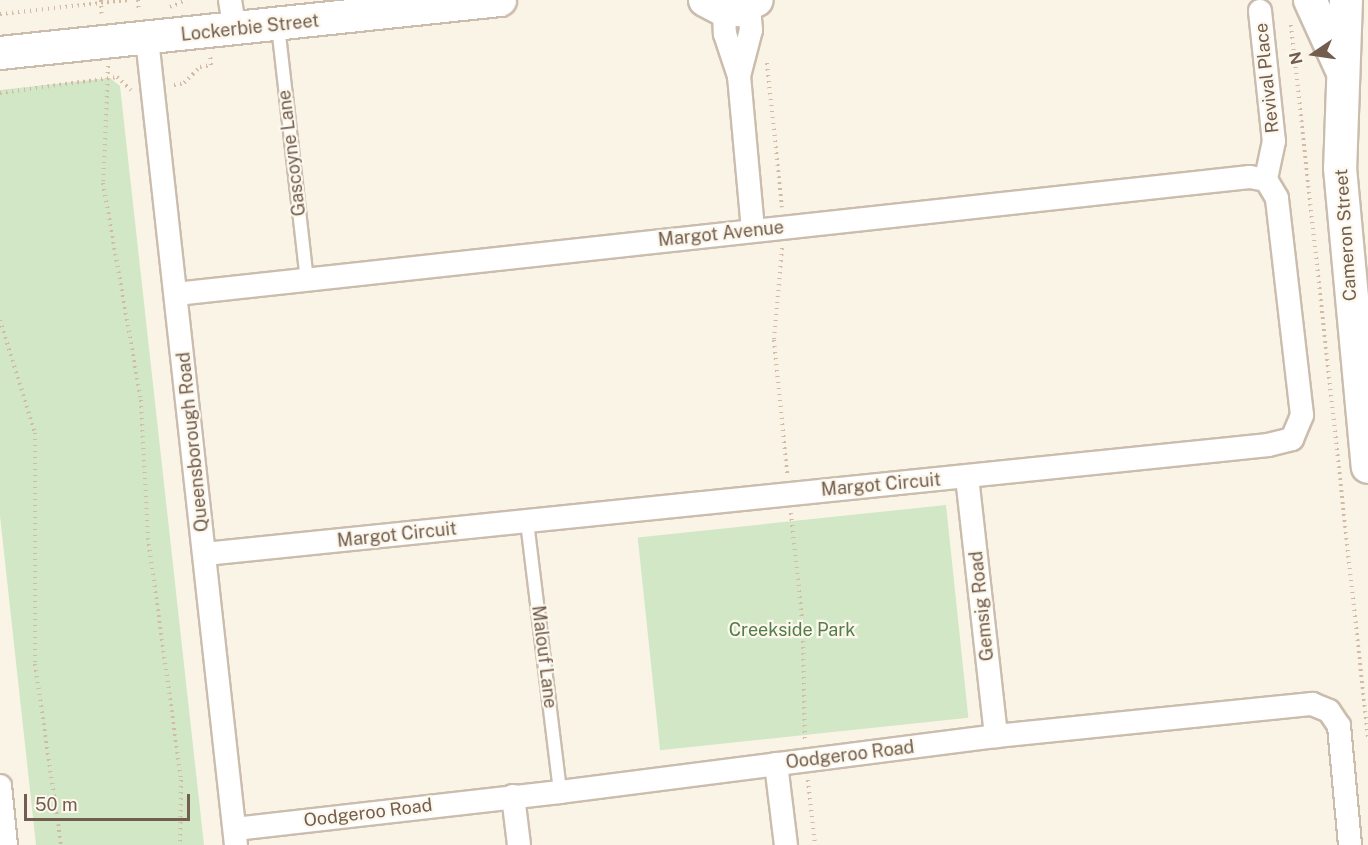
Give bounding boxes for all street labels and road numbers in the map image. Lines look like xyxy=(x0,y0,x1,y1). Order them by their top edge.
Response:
street label: Lockerbie Street xyxy=(180,10,320,46)
street label: Revival Place xyxy=(1250,22,1284,134)
street label: Gascoyne Lane xyxy=(274,89,310,217)
street label: Cameron Street xyxy=(1331,168,1361,302)
street label: Margot Avenue xyxy=(657,217,785,251)
street label: Queensborough Road xyxy=(173,351,213,533)
street label: Margot Circuit xyxy=(820,469,942,501)
street label: Margot Circuit xyxy=(336,518,458,552)
street label: Gemsig Road xyxy=(965,550,999,662)
street label: Malouf Lane xyxy=(527,604,561,710)
street label: Oodgeroo Road xyxy=(785,736,915,774)
street label: Oodgeroo Road xyxy=(303,794,433,832)

